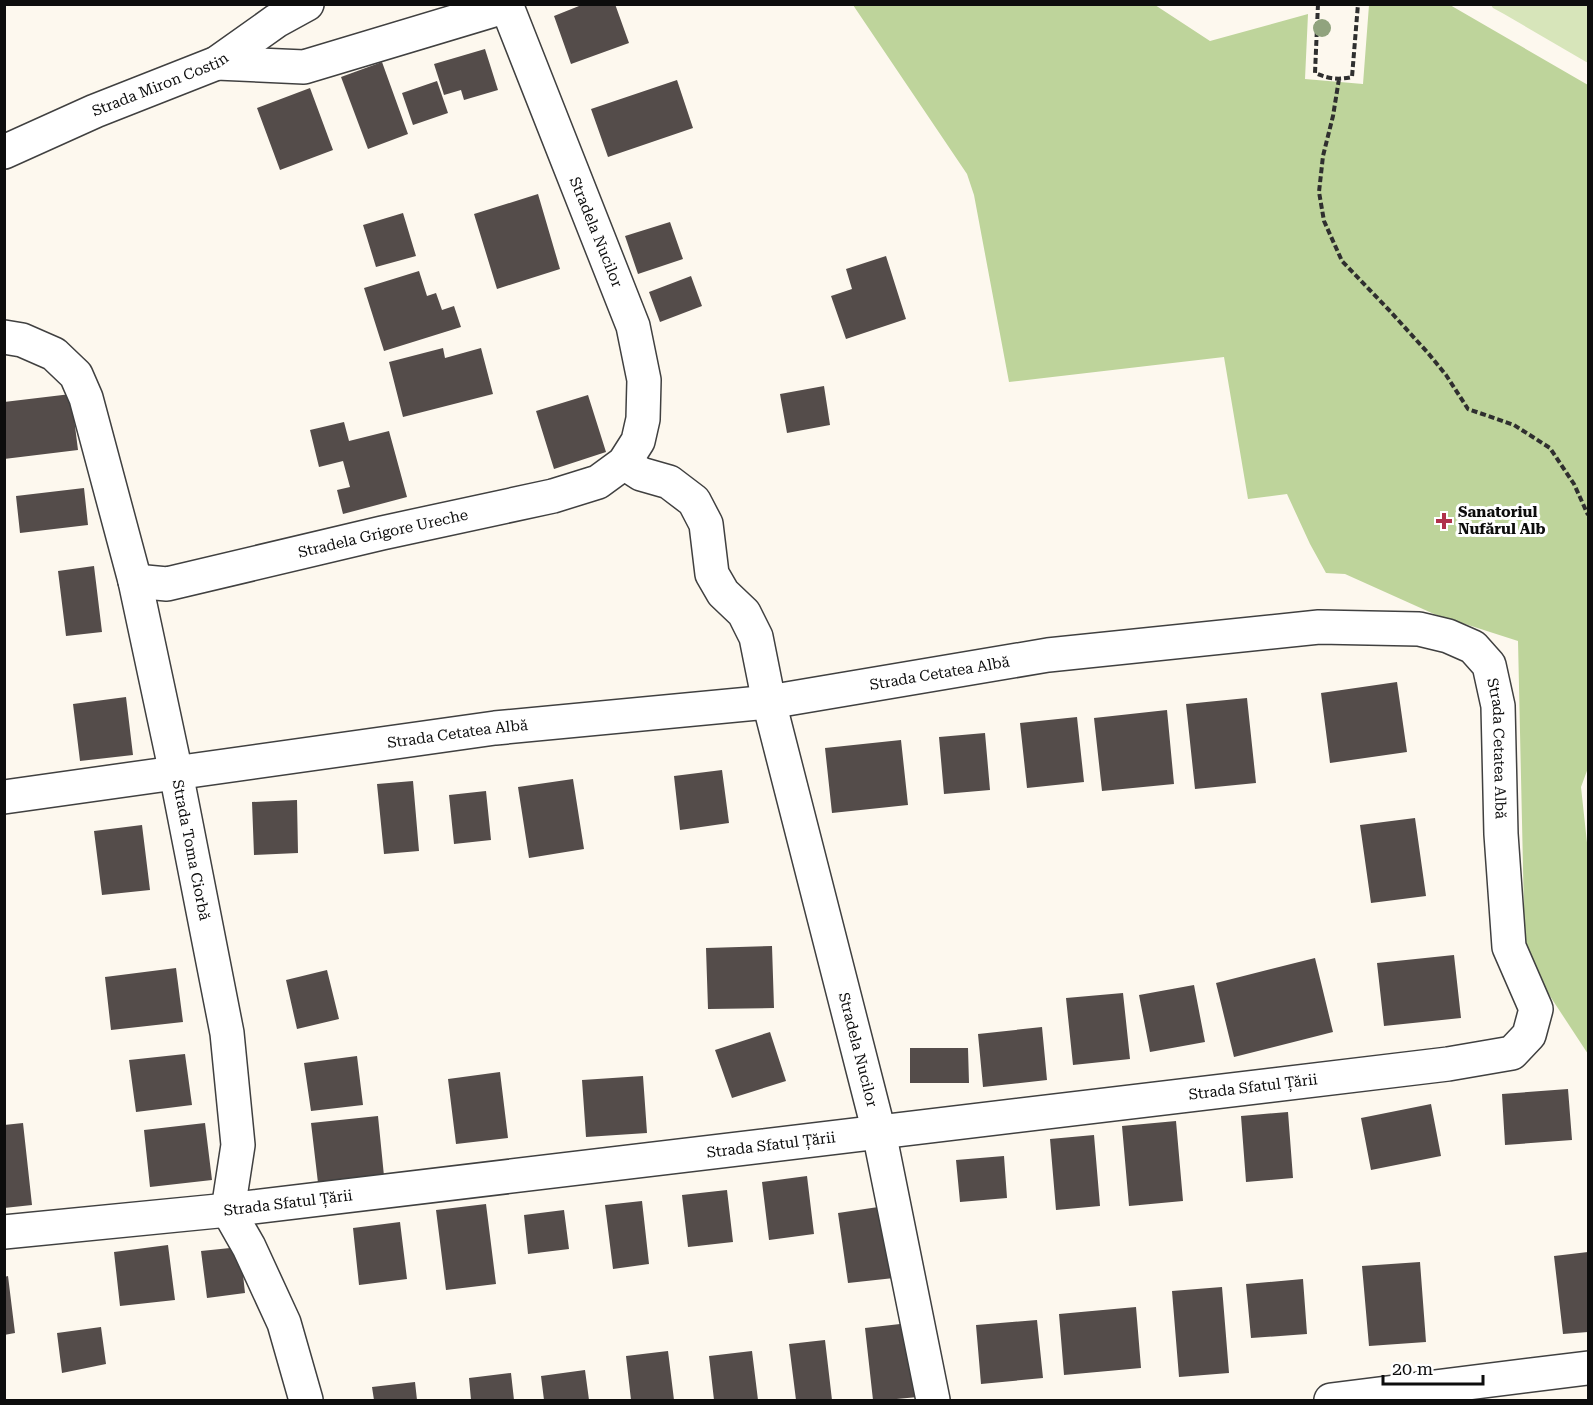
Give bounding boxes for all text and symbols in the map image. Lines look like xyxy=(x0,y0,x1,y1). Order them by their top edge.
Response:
street label: Strada Miron Costin xyxy=(89,49,232,120)
street label: Stradela Nucilor xyxy=(566,174,626,290)
place label: Sanatoriul Nufărul Alb xyxy=(1458,503,1546,538)
street label: Stradela Grigore Ureche xyxy=(296,506,470,562)
marker: Sanatoriul Nufărul Alb xyxy=(1435,512,1453,530)
street label: Strada Cetatea Albă xyxy=(868,653,1011,694)
street label: Strada Cetatea Albă xyxy=(1483,676,1510,819)
street label: Strada Cetatea Albă xyxy=(386,716,529,752)
street label: Strada Toma Ciorbă xyxy=(169,778,214,922)
street label: Stradela Nucilor xyxy=(835,990,881,1109)
street label: Strada Sfatul Țării xyxy=(1188,1070,1319,1105)
street label: Strada Sfatul Țării xyxy=(706,1128,837,1163)
street label: Strada Sfatul Țării xyxy=(223,1186,354,1221)
scale bar xyxy=(1383,1348,1484,1386)
text: 20 m xyxy=(1392,1358,1433,1379)

